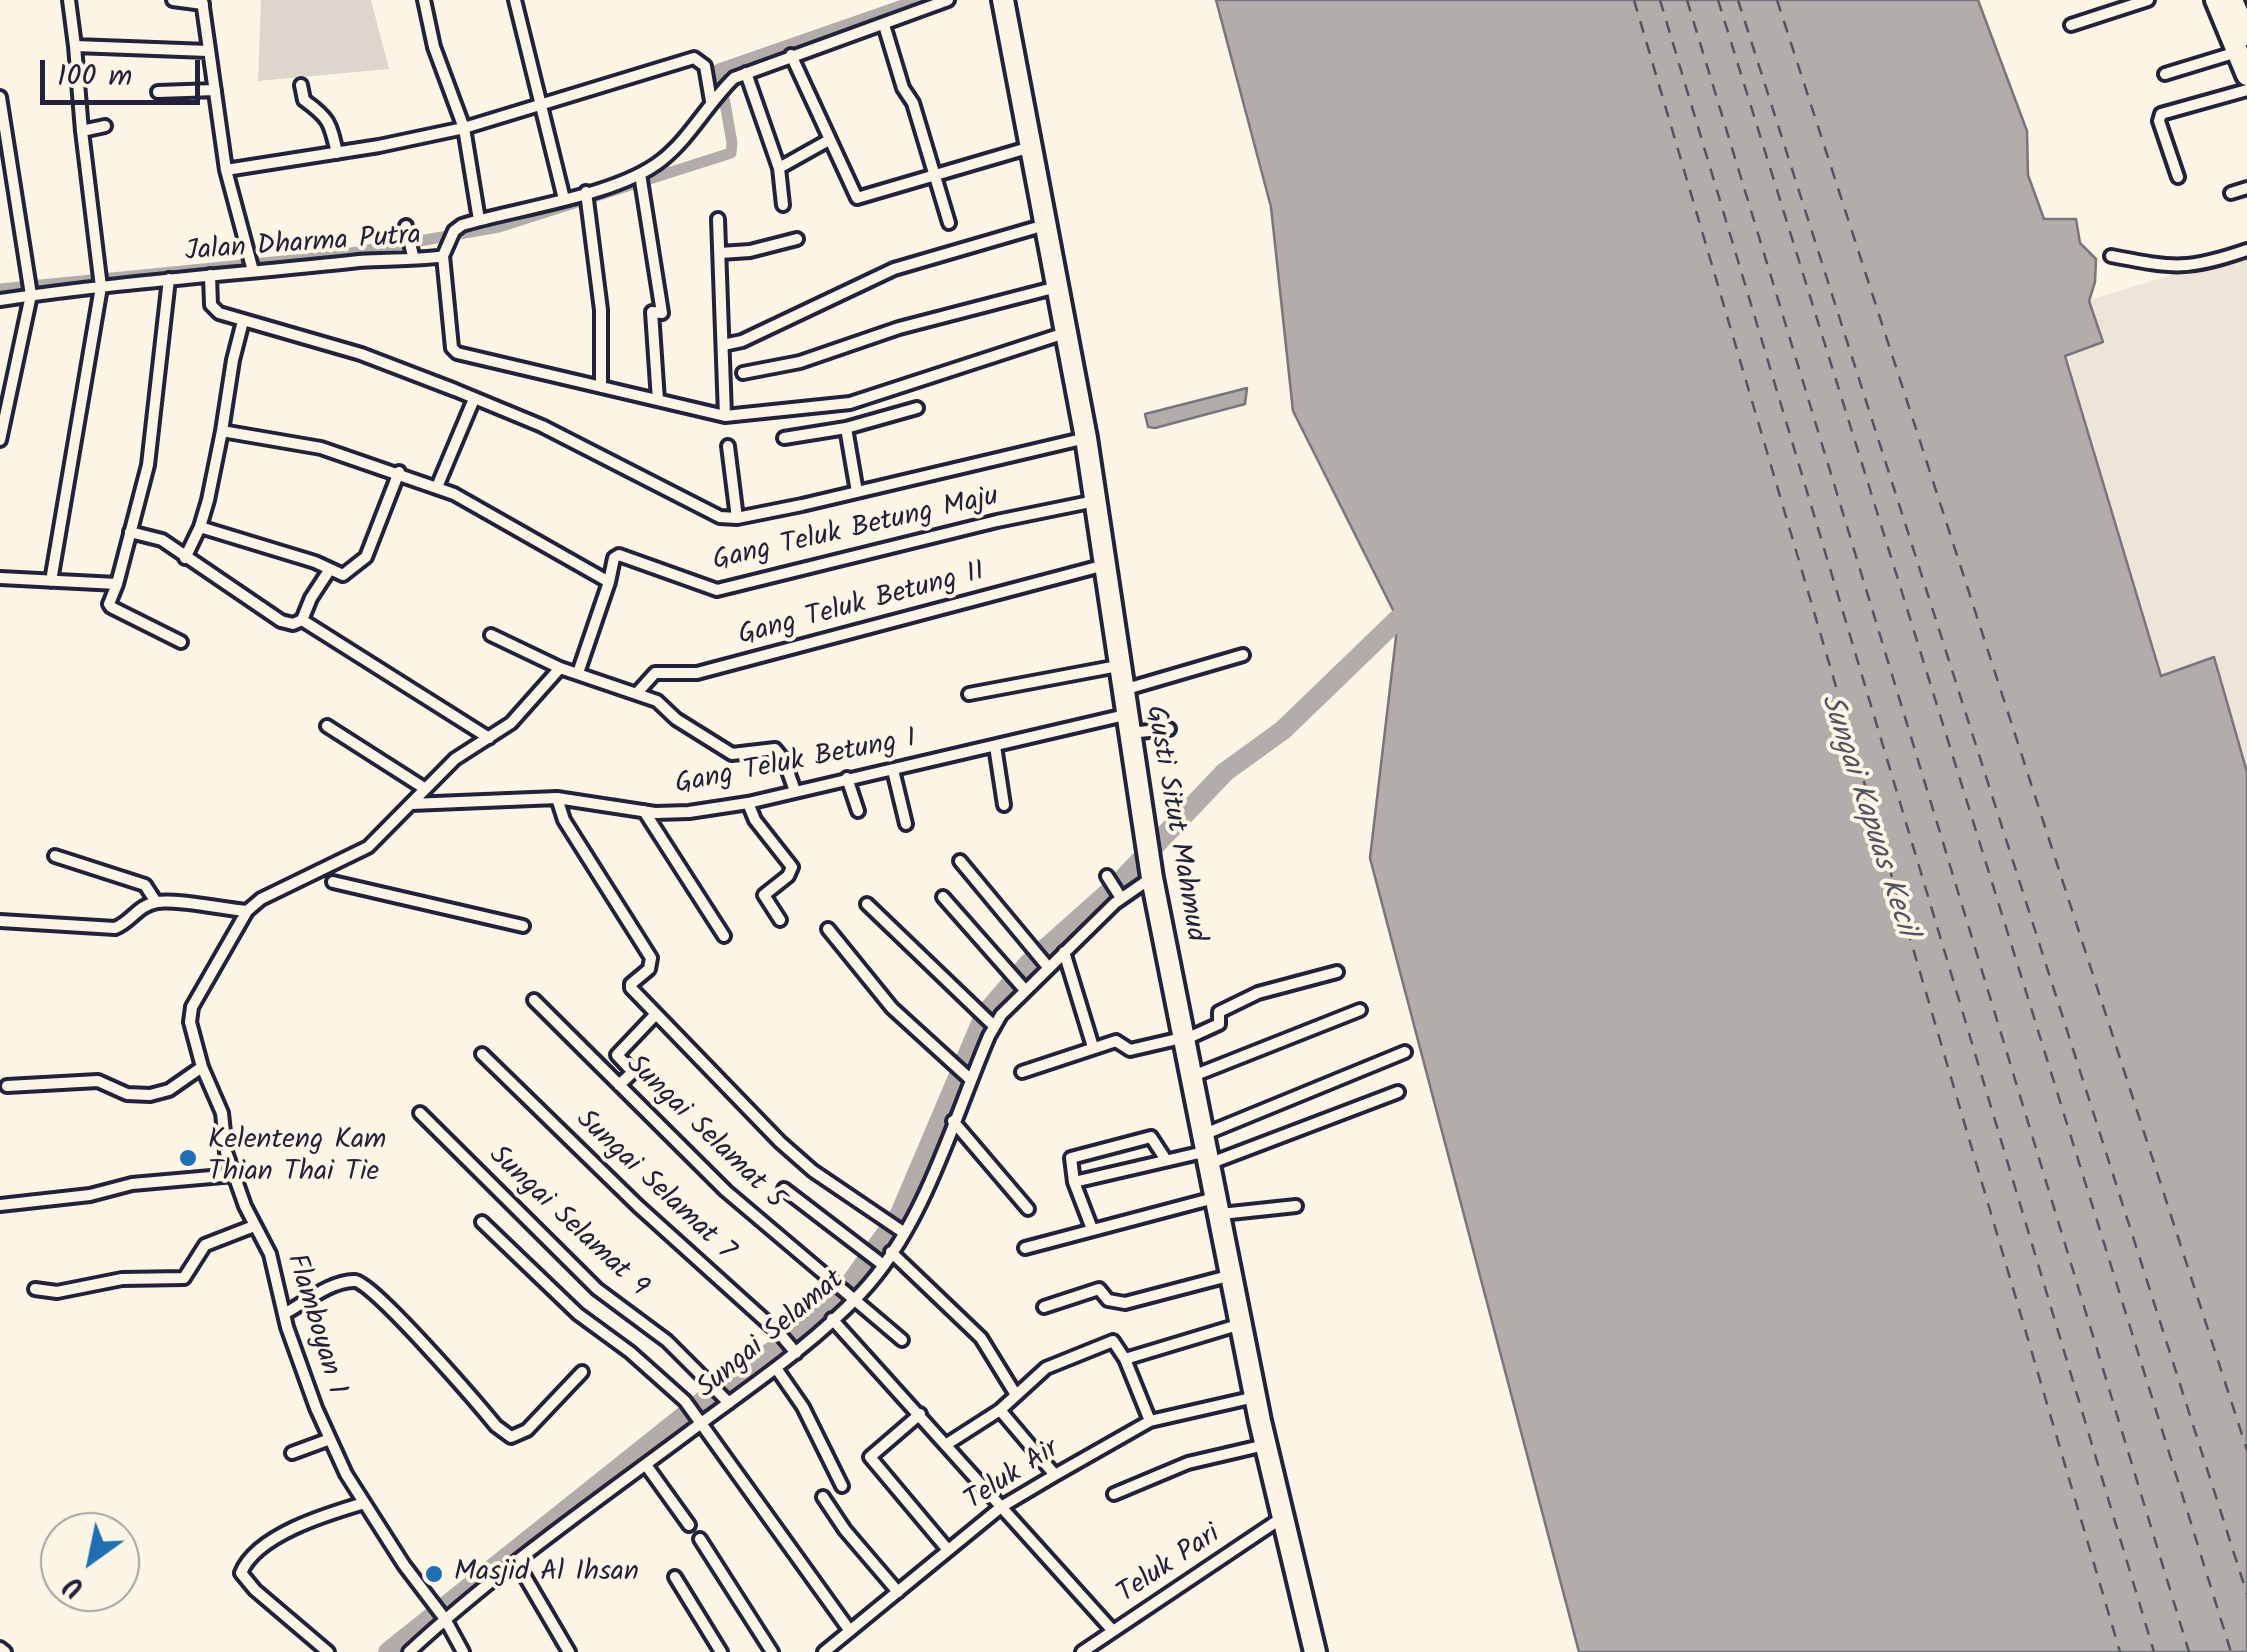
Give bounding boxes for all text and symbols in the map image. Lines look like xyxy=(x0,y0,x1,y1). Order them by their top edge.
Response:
scale bar xyxy=(45,40,205,102)
text: 100 m xyxy=(57,53,132,101)
street label: Jalan Dharma Putra xyxy=(184,221,422,271)
street label: Gang Teluk Betung Maju xyxy=(710,482,1002,580)
street label: Gang Teluk Betung II xyxy=(735,557,989,655)
water label: Sungai Kapuas Kecil xyxy=(1810,690,1922,942)
street label: Gusti Situt Mahmud xyxy=(1136,703,1210,945)
street label: Gang Teluk Betung I xyxy=(673,724,919,804)
street label: Sungai Selamat 5 xyxy=(618,1050,790,1218)
street label: Sungai Selamat 7 xyxy=(567,1105,741,1269)
place label: Kelenteng Kam Thian Thai Tie xyxy=(208,1125,386,1191)
street label: Sungai Selamat 9 xyxy=(480,1140,654,1306)
marker: Kelenteng Kam Thian Thai Tie xyxy=(177,1147,199,1169)
street label: Flamboyan 1 xyxy=(277,1251,351,1399)
street label: Sungai Selamat xyxy=(692,1265,852,1407)
street label: Teluk Air xyxy=(960,1434,1066,1520)
north arrow xyxy=(40,1512,140,1612)
street label: Teluk Pari xyxy=(1112,1519,1228,1613)
place label: Masjid Al Ihsan xyxy=(454,1557,639,1591)
text: U xyxy=(55,1562,94,1609)
marker: Masjid Al Ihsan xyxy=(423,1563,445,1585)

